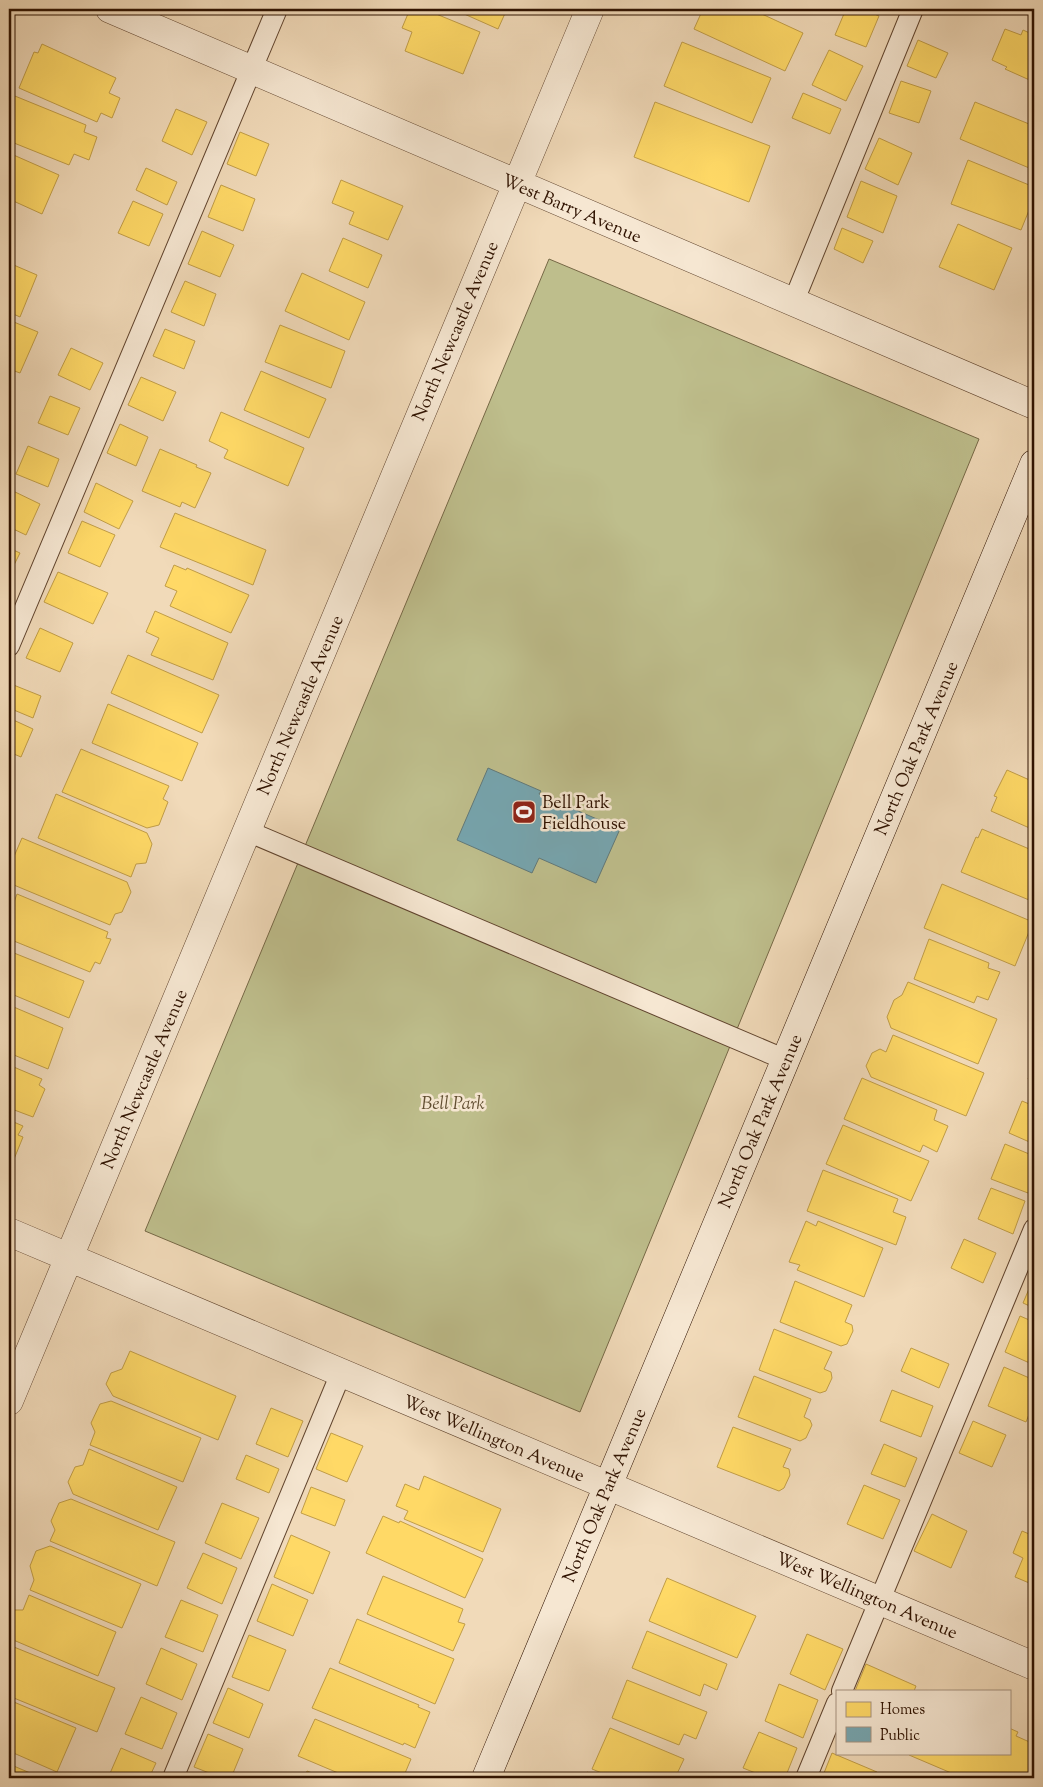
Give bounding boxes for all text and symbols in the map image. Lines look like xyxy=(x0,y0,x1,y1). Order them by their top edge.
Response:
street label: West Barry Avenue xyxy=(497,169,645,251)
street label: North Newcastle Avenue xyxy=(407,238,507,426)
street label: North Newcastle Avenue xyxy=(252,612,352,800)
street label: North Oak Park Avenue xyxy=(869,658,966,840)
place label: Bell Park Fieldhouse xyxy=(542,791,626,838)
sports icon: Bell Park Fieldhouse xyxy=(511,799,537,825)
street label: North Newcastle Avenue xyxy=(96,986,196,1174)
street label: North Oak Park Avenue xyxy=(713,1031,810,1213)
park label: Bell Park xyxy=(421,1092,485,1118)
street label: West Wellington Avenue xyxy=(398,1390,588,1490)
street label: North Oak Park Avenue xyxy=(557,1405,654,1587)
street label: West Wellington Avenue xyxy=(771,1547,961,1647)
legend xyxy=(836,1690,1010,1754)
text: Homes xyxy=(880,1700,925,1721)
text: Public xyxy=(880,1726,920,1747)

